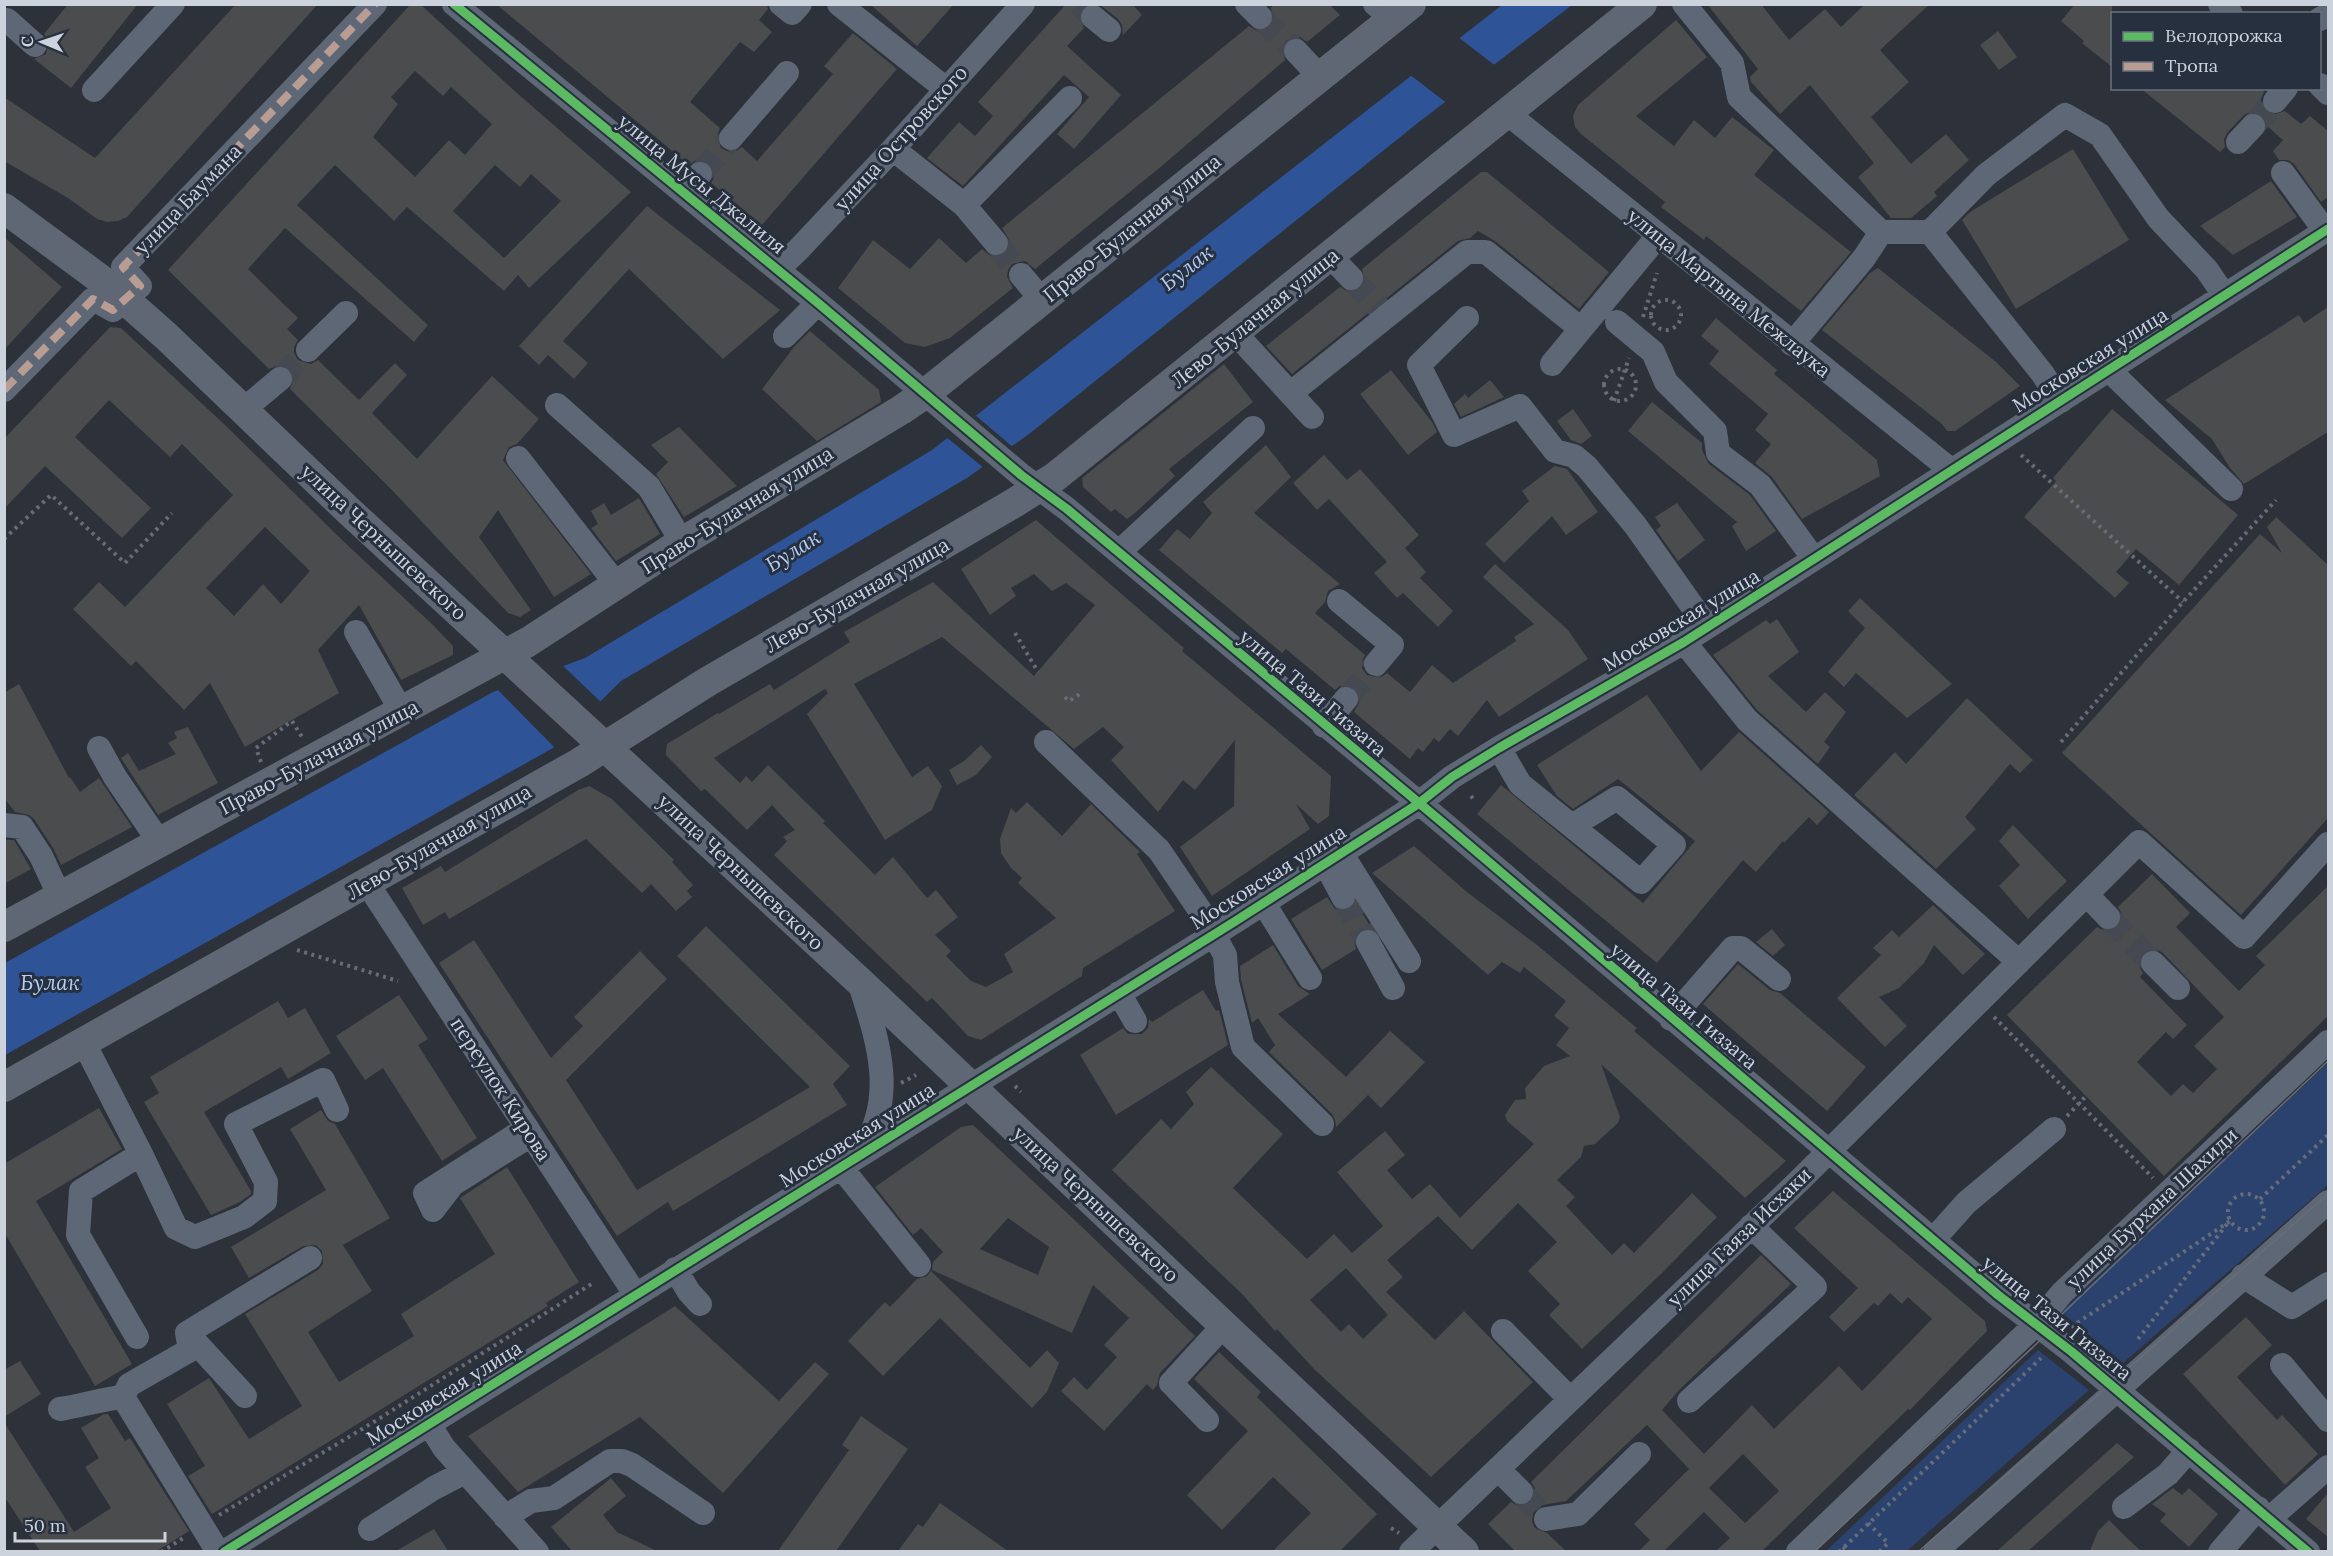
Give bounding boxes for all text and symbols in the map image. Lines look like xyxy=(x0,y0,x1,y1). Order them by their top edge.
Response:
north arrow xyxy=(12,12,72,72)
legend xyxy=(2111,12,2321,90)
text: Велодорожка xyxy=(2165,24,2283,47)
text: С xyxy=(17,36,37,47)
text: Тропа xyxy=(2165,54,2218,77)
street label: улица Островского xyxy=(829,60,972,215)
street label: улица Мусы Джалиля xyxy=(613,108,791,259)
street label: улица Баумана xyxy=(129,138,247,259)
street label: Право-Булачная улица xyxy=(1038,148,1226,307)
street label: улица Мартына Межлаука xyxy=(1623,203,1836,382)
water label: Булак xyxy=(1155,239,1218,297)
street label: Лево-Булачная улица xyxy=(1166,242,1344,393)
street label: Московская улица xyxy=(2007,302,2172,418)
street label: Право-Булачная улица xyxy=(636,440,837,579)
street label: улица Чернышевского xyxy=(296,458,472,625)
water label: Булак xyxy=(760,523,825,578)
street label: Лево-Булачная улица xyxy=(760,532,953,658)
street label: Московская улица xyxy=(1598,563,1764,676)
street label: улица Тази Гиззата xyxy=(1234,624,1392,762)
street label: Право-Булачная улица xyxy=(215,693,423,820)
street label: Лево-Булачная улица xyxy=(342,779,535,905)
street label: улица Чернышевского xyxy=(653,788,829,955)
street label: Московская улица xyxy=(1185,819,1350,935)
street label: улица Тази Гиззата xyxy=(1605,937,1763,1075)
water label: Булак xyxy=(20,969,80,996)
street label: переулок Кирова xyxy=(446,1012,557,1165)
street label: Московская улица xyxy=(774,1077,939,1193)
street label: улица Чернышевского xyxy=(1008,1120,1184,1287)
street label: улица Бурхана Шахиди xyxy=(2061,1122,2242,1293)
street label: улица Гаяза Исхаки xyxy=(1662,1162,1816,1312)
street label: улица Тази Гиззата xyxy=(1978,1250,2137,1385)
street label: Московская улица xyxy=(361,1335,526,1451)
scale bar xyxy=(15,1505,165,1543)
text: 50 m xyxy=(24,1514,66,1537)

